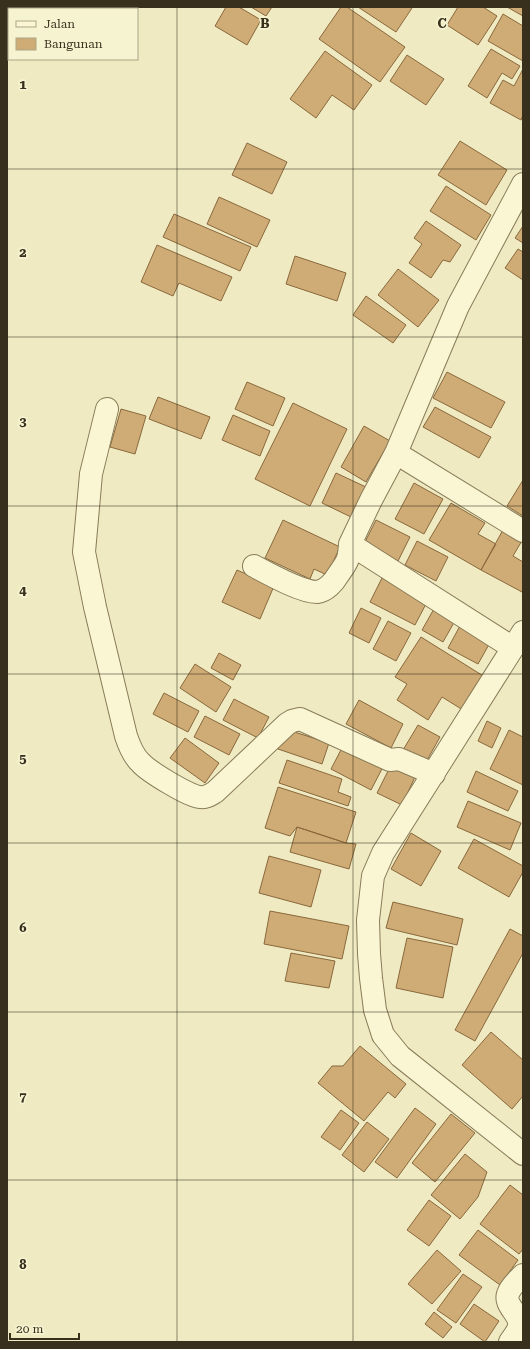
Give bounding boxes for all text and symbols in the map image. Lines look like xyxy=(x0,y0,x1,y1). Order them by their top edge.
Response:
legend xyxy=(8,8,138,60)
text: B xyxy=(260,16,270,31)
text: C xyxy=(437,16,447,31)
text: Jalan xyxy=(44,17,75,31)
text: Bangunan xyxy=(44,37,103,51)
text: 1 xyxy=(19,77,27,92)
text: 2 xyxy=(19,245,27,260)
text: 3 xyxy=(19,414,27,429)
text: 4 xyxy=(19,583,27,598)
text: 5 xyxy=(19,751,27,766)
text: 6 xyxy=(19,920,27,935)
text: 7 xyxy=(19,1089,27,1104)
text: 8 xyxy=(19,1257,27,1272)
scale bar xyxy=(10,1315,79,1341)
text: 20 m xyxy=(16,1322,43,1336)

